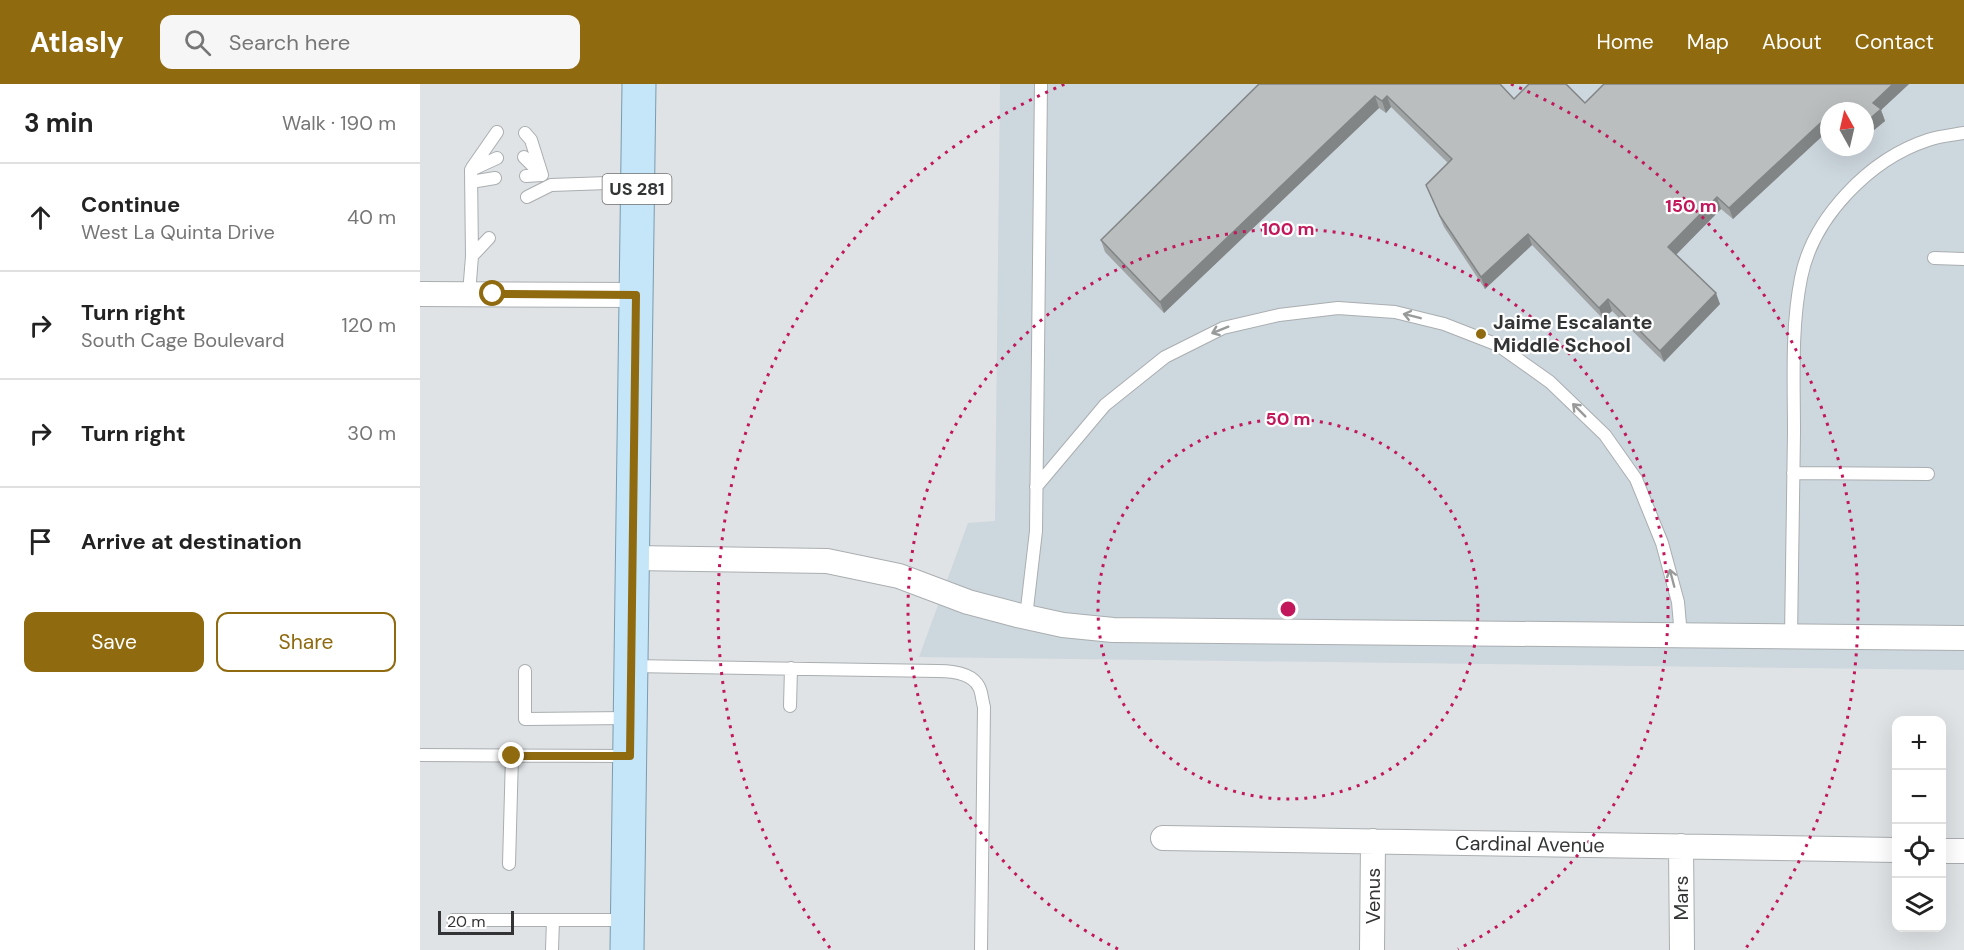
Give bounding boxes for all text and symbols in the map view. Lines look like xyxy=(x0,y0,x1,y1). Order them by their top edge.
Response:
search box xyxy=(160,15,580,69)
text: Atlasly xyxy=(30,24,124,61)
icon: search xyxy=(181,26,214,59)
text: Search here xyxy=(229,28,350,57)
text: Home xyxy=(1596,28,1654,56)
text: Map xyxy=(1687,28,1729,56)
text: About xyxy=(1762,28,1822,56)
text: Contact xyxy=(1855,28,1934,56)
north arrow xyxy=(1820,102,1874,156)
text: 3 min xyxy=(24,106,93,140)
text: Walk · 190 m xyxy=(282,110,396,136)
road number: US 281 xyxy=(602,174,672,204)
text: Continue xyxy=(81,190,180,219)
text: 150 m xyxy=(1665,194,1717,218)
icon: ahead xyxy=(24,201,57,234)
text: 40 m xyxy=(347,204,396,230)
text: 100 m xyxy=(1261,217,1315,241)
text: West La Quinta Drive xyxy=(81,219,275,245)
route start xyxy=(479,280,505,306)
text: Turn right xyxy=(81,298,186,327)
icon: right xyxy=(24,309,57,342)
place label: Jaime Escalante Middle School xyxy=(1493,309,1653,358)
one-way arrow xyxy=(1403,310,1422,322)
text: 120 m xyxy=(342,312,396,338)
one-way arrow xyxy=(1212,325,1230,336)
text: South Cage Boulevard xyxy=(81,327,285,353)
marker: Jaime Escalante Middle School xyxy=(1474,327,1488,341)
one-way arrow xyxy=(1572,403,1587,418)
text: 50 m xyxy=(1265,407,1311,431)
icon: right xyxy=(24,417,57,450)
text: Turn right xyxy=(81,419,186,448)
text: 30 m xyxy=(347,420,396,446)
icon: arrive xyxy=(24,525,57,558)
text: Arrive at destination xyxy=(81,527,302,556)
one-way arrow xyxy=(1665,569,1677,588)
centre of rings xyxy=(1278,599,1298,619)
button: Save xyxy=(24,612,204,672)
button: Share xyxy=(216,612,396,672)
map controls xyxy=(1892,716,1946,932)
button: + xyxy=(1892,716,1946,770)
route end xyxy=(498,742,524,768)
button: − xyxy=(1892,770,1946,824)
button: locate xyxy=(1892,824,1946,878)
street label: Cardinal Avenue xyxy=(1455,830,1605,858)
street label: Venus xyxy=(1360,868,1386,924)
street label: Mars xyxy=(1668,875,1694,921)
button: layers xyxy=(1892,878,1946,932)
scale bar xyxy=(438,908,514,936)
text: 20 m xyxy=(447,911,486,932)

